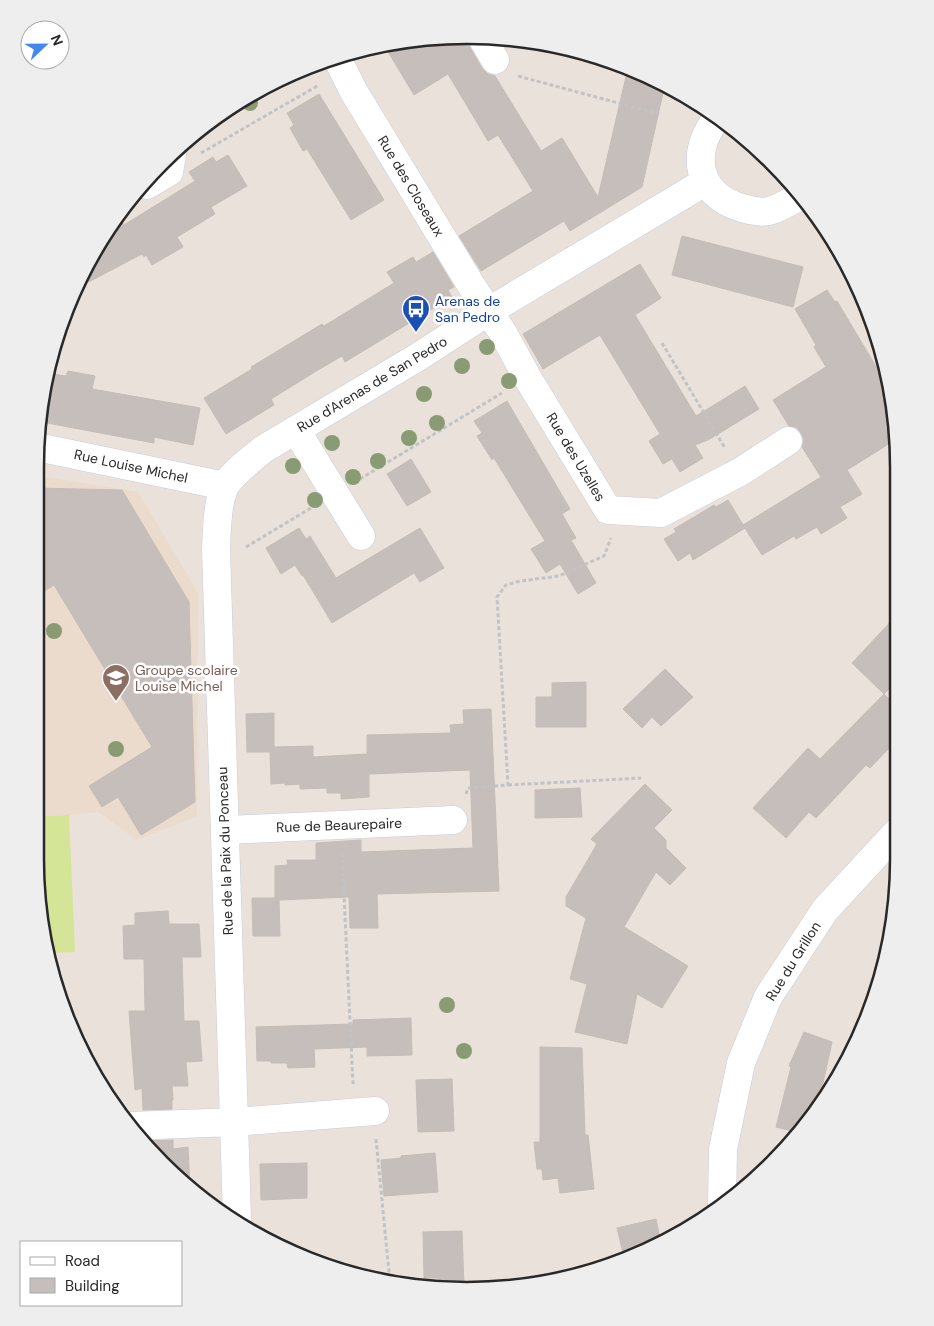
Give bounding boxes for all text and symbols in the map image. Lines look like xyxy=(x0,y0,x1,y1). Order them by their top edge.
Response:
north arrow xyxy=(20,20,70,70)
text: N xyxy=(47,32,67,48)
street label: Rue des Closeaux xyxy=(374,132,448,240)
place label: Arenas de San Pedro xyxy=(435,292,500,326)
bus stop icon: Arenas de San Pedro xyxy=(401,294,431,333)
street label: Rue d'Arenas de San Pedro xyxy=(294,332,450,436)
street label: Rue des Uzelles xyxy=(542,409,610,505)
street label: Rue Louise Michel xyxy=(73,445,189,487)
place label: Groupe scolaire Louise Michel xyxy=(135,661,238,695)
school or university icon: Groupe scolaire Louise Michel xyxy=(101,663,131,702)
street label: Rue de la Paix du Ponceau xyxy=(213,766,237,936)
street label: Rue de Beaurepaire xyxy=(276,814,402,836)
street label: Rue du Grillon xyxy=(761,918,825,1004)
legend xyxy=(20,1241,182,1306)
text: Road xyxy=(65,1251,100,1271)
text: Building xyxy=(65,1276,120,1296)

